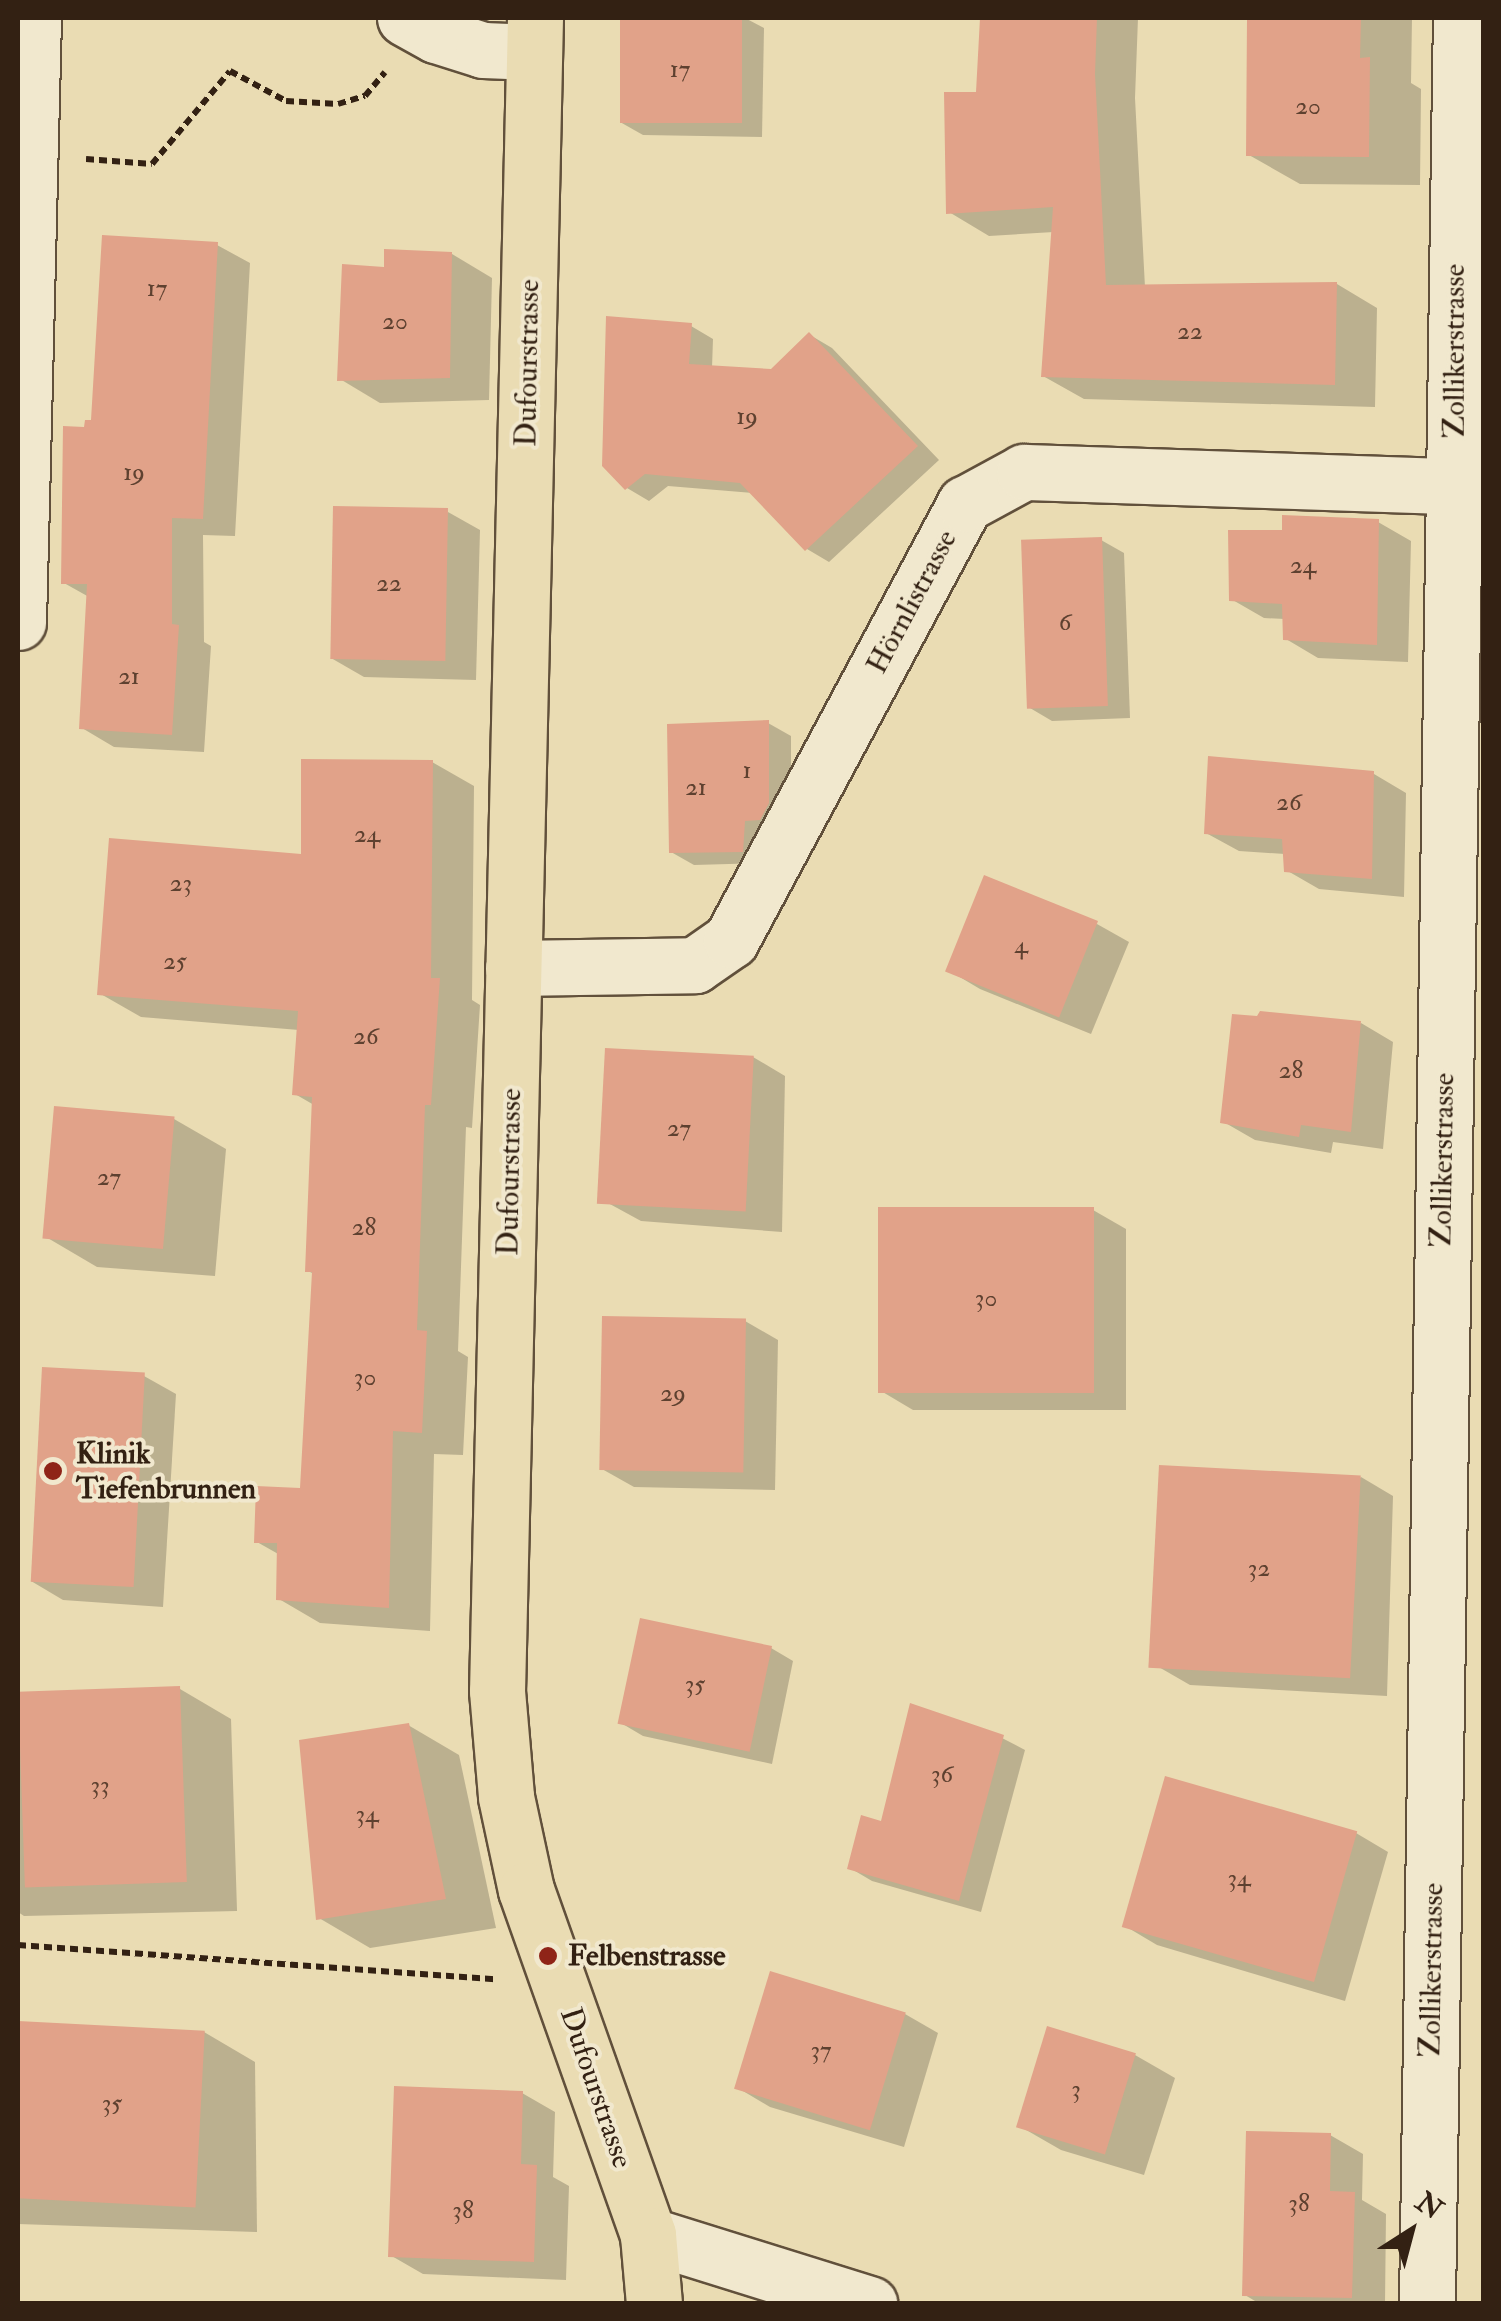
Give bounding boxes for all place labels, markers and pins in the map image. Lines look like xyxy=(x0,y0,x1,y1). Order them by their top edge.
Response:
place label: Klinik Tiefenbrunnen xyxy=(76,1436,256,1506)
marker: Klinik Tiefenbrunnen xyxy=(40,1458,66,1484)
place label: Felbenstrasse xyxy=(568,1938,726,1974)
marker: Felbenstrasse xyxy=(537,1945,559,1967)

